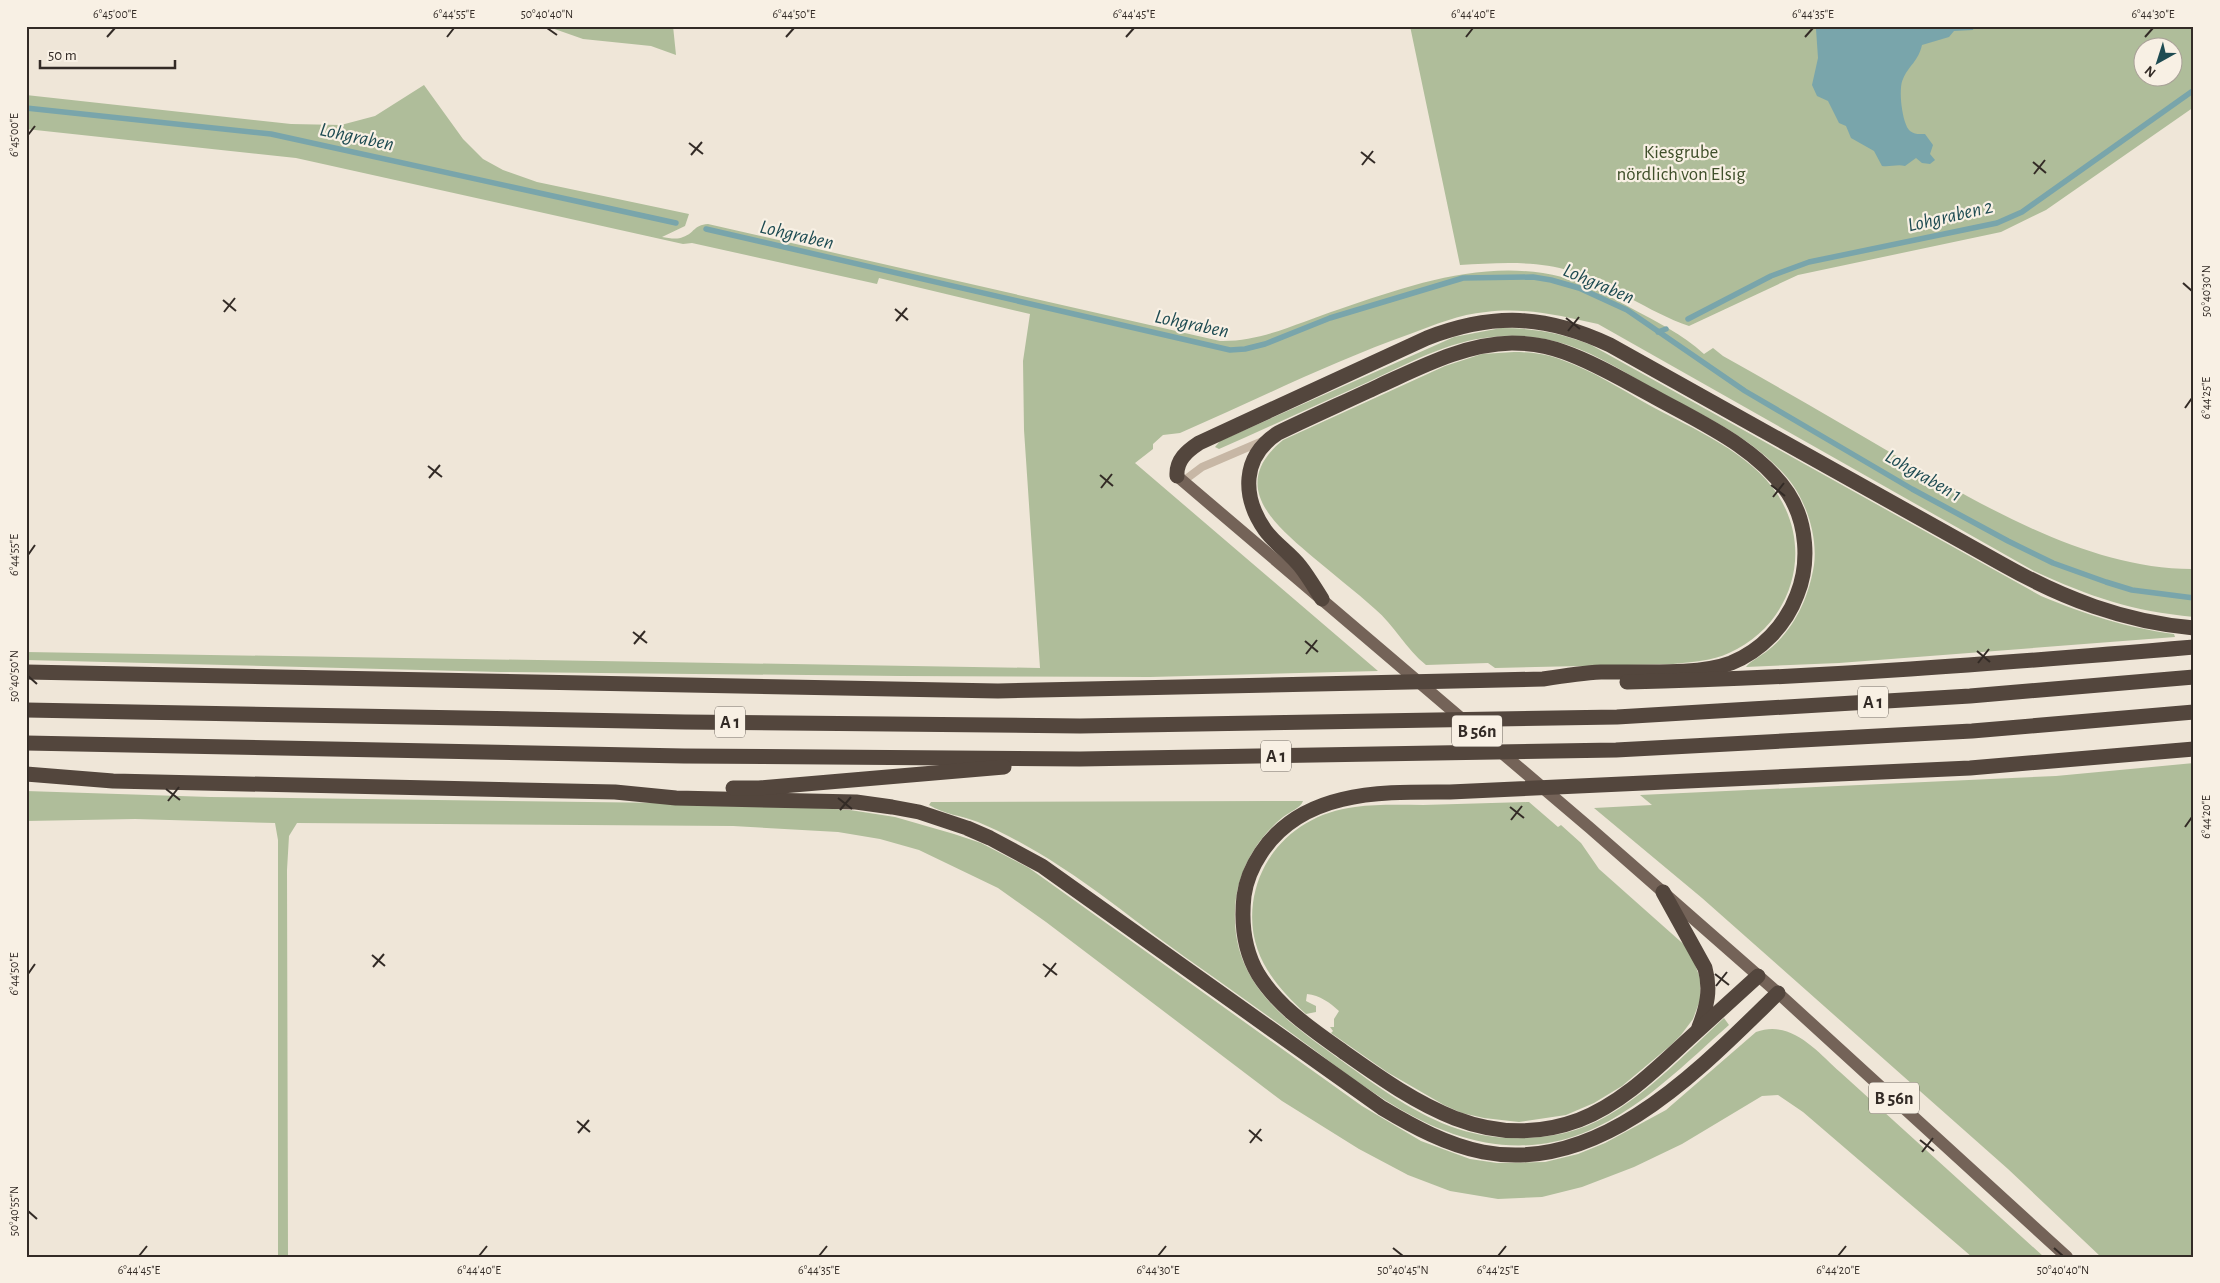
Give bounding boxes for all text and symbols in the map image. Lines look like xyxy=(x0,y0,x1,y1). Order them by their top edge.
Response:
text: 6°45'00"E xyxy=(93,8,137,20)
text: 6°44'55"E xyxy=(433,8,475,20)
text: 50°40'40"N xyxy=(521,8,573,20)
text: 6°44'50"E xyxy=(772,8,816,20)
text: 6°44'45"E xyxy=(1113,8,1156,20)
text: 6°44'40"E xyxy=(1451,8,1495,20)
text: 6°44'35"E xyxy=(1792,8,1834,20)
text: 6°44'30"E xyxy=(2131,8,2175,20)
scale bar xyxy=(40,38,175,70)
north arrow xyxy=(2132,38,2182,88)
text: 50 m xyxy=(48,48,77,63)
text: N xyxy=(2142,63,2159,80)
text: 6°45'00"E xyxy=(8,113,20,157)
water label: Lohgraben xyxy=(318,119,396,155)
park label: Kiesgrube nördlich von Elsig xyxy=(1616,143,1746,184)
water label: Lohgraben 2 xyxy=(1906,196,1995,236)
water label: Lohgraben xyxy=(758,217,836,253)
water label: Lohgraben xyxy=(1560,260,1637,308)
text: 50°40'30"N xyxy=(2200,265,2212,317)
water label: Lohgraben xyxy=(1153,306,1231,342)
text: 6°44'25"E xyxy=(2200,377,2212,419)
water label: Lohgraben 1 xyxy=(1882,446,1965,506)
text: 6°44'55"E xyxy=(8,534,20,576)
text: 50°40'50"N xyxy=(8,650,20,702)
road number: A 1 xyxy=(1858,686,1888,718)
road number: A 1 xyxy=(715,706,745,738)
road number: B 56n xyxy=(1452,716,1502,746)
road number: A 1 xyxy=(1261,740,1291,771)
text: 6°44'20"E xyxy=(2200,795,2212,839)
text: 6°44'50"E xyxy=(8,952,20,996)
road number: B 56n xyxy=(1869,1082,1919,1114)
text: 50°40'55"N xyxy=(8,1186,20,1236)
text: 6°44'45"E xyxy=(118,1264,161,1276)
text: 6°44'40"E xyxy=(457,1264,501,1276)
text: 6°44'35"E xyxy=(798,1264,840,1276)
text: 6°44'30"E xyxy=(1136,1264,1180,1276)
text: 50°40'45"N xyxy=(1377,1264,1429,1276)
text: 6°44'25"E xyxy=(1477,1264,1519,1276)
text: 6°44'20"E xyxy=(1816,1264,1860,1276)
text: 50°40'40"N xyxy=(2037,1264,2089,1276)

